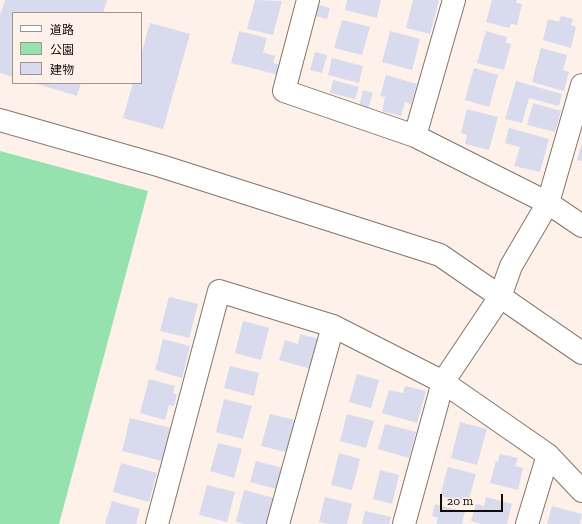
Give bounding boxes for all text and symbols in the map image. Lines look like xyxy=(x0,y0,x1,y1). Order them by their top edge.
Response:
legend xyxy=(12,12,142,84)
text: 道路 xyxy=(50,23,74,37)
text: 公園 xyxy=(50,43,74,57)
text: 建物 xyxy=(50,63,74,77)
scale bar xyxy=(442,486,505,512)
text: 20 m xyxy=(447,494,473,508)

